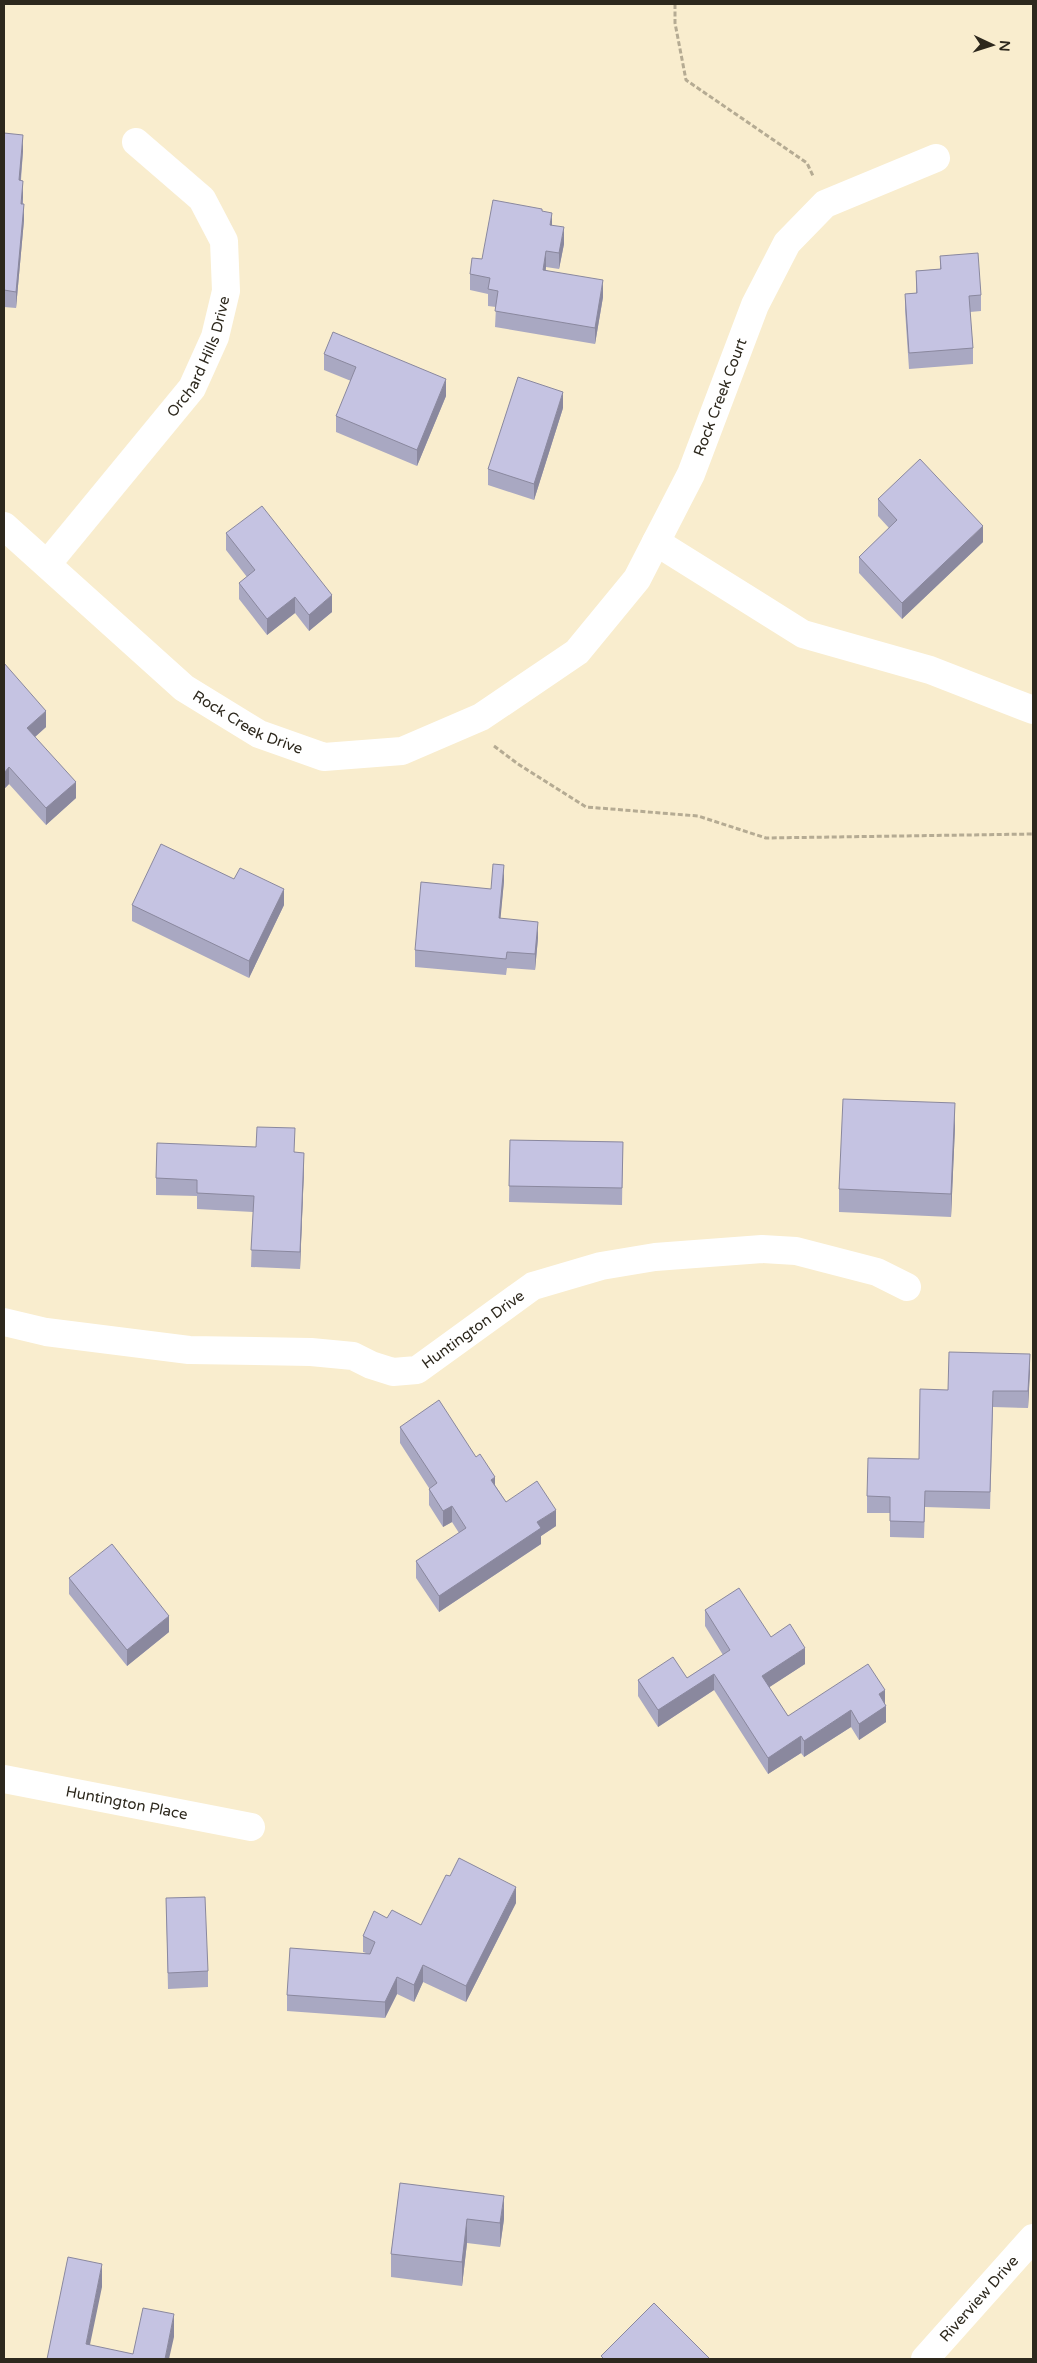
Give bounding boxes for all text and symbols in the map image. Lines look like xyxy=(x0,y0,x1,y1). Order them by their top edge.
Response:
north arrow xyxy=(967,20,1017,70)
text: N xyxy=(996,40,1013,52)
street label: Orchard Hills Drive xyxy=(163,294,233,421)
street label: Rock Creek Court xyxy=(690,335,751,459)
street label: Rock Creek Drive xyxy=(189,687,305,758)
street label: Huntington Drive xyxy=(418,1286,528,1373)
street label: Huntington Place xyxy=(64,1782,189,1823)
street label: Riverview Drive xyxy=(936,2252,1022,2345)

